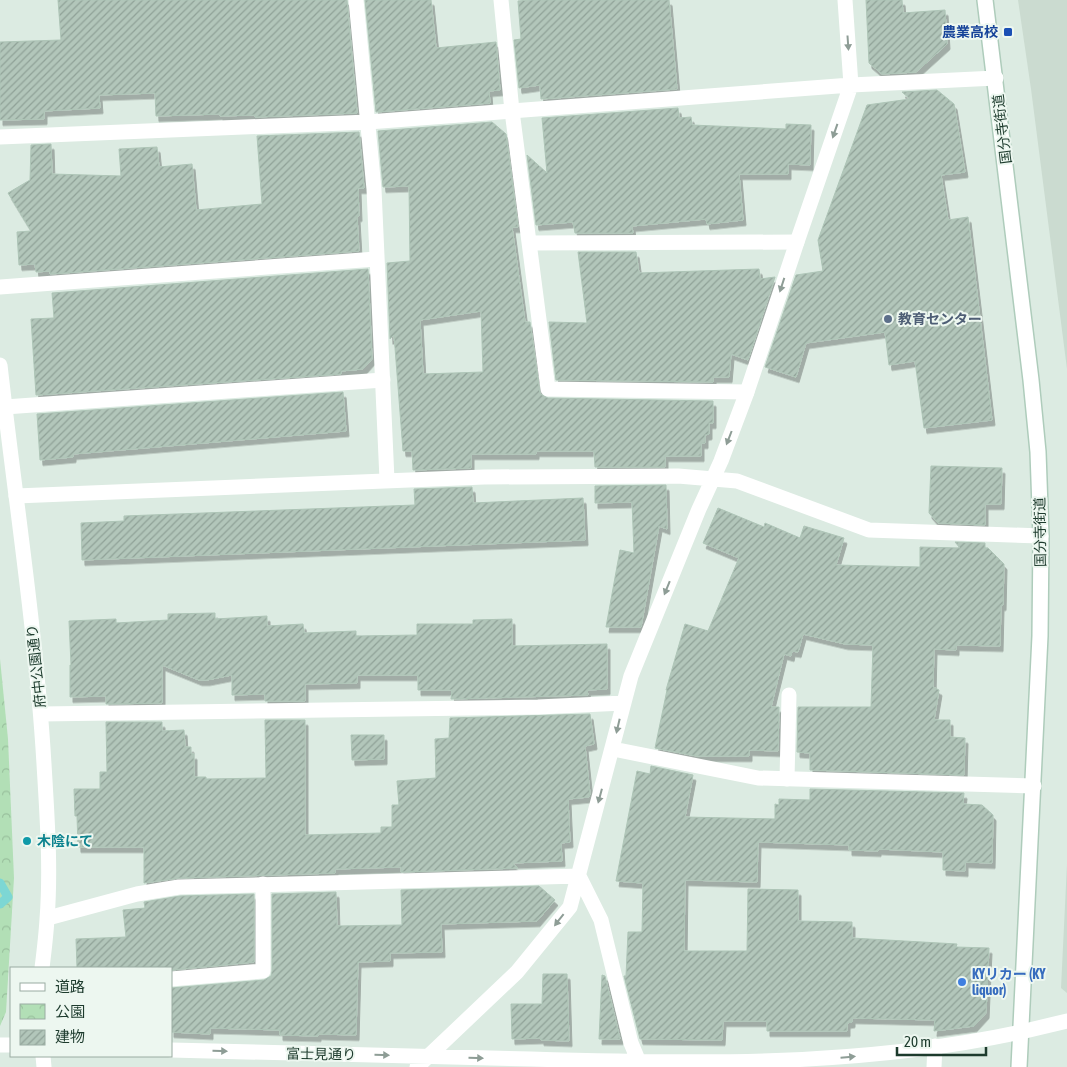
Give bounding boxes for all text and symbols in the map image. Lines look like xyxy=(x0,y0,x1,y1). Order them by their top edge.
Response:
place label: 農業高校 xyxy=(942,24,998,40)
marker: 農業高校 xyxy=(1002,26,1014,38)
one-way arrow xyxy=(845,35,853,51)
street label: 国分寺街道 xyxy=(990,93,1014,165)
one-way arrow xyxy=(831,124,839,139)
one-way arrow xyxy=(778,277,786,292)
place label: 教育センター xyxy=(898,311,982,327)
marker: 教育センター xyxy=(882,313,894,325)
one-way arrow xyxy=(725,431,733,446)
street label: 国分寺街道 xyxy=(1031,497,1049,567)
one-way arrow xyxy=(662,581,670,595)
street label: 府中公園通り xyxy=(24,623,48,709)
one-way arrow xyxy=(614,719,622,734)
one-way arrow xyxy=(596,789,604,804)
place label: 木陰にて xyxy=(37,833,93,849)
marker: 木陰にて xyxy=(21,835,33,847)
one-way arrow xyxy=(554,913,565,926)
place label: KYリカー (KY liquor) xyxy=(972,966,1046,998)
legend xyxy=(10,967,172,1057)
marker: KYリカー (KY liquor) xyxy=(956,976,968,988)
text: 道路 xyxy=(55,978,85,995)
text: 公園 xyxy=(55,1003,85,1020)
scale bar xyxy=(897,1024,986,1056)
text: 建物 xyxy=(55,1028,85,1045)
text: 20 m xyxy=(904,1033,931,1050)
street label: 富士見通り xyxy=(286,1045,356,1063)
one-way arrow xyxy=(212,1047,228,1055)
one-way arrow xyxy=(375,1051,391,1059)
one-way arrow xyxy=(840,1052,856,1060)
one-way arrow xyxy=(468,1054,484,1062)

